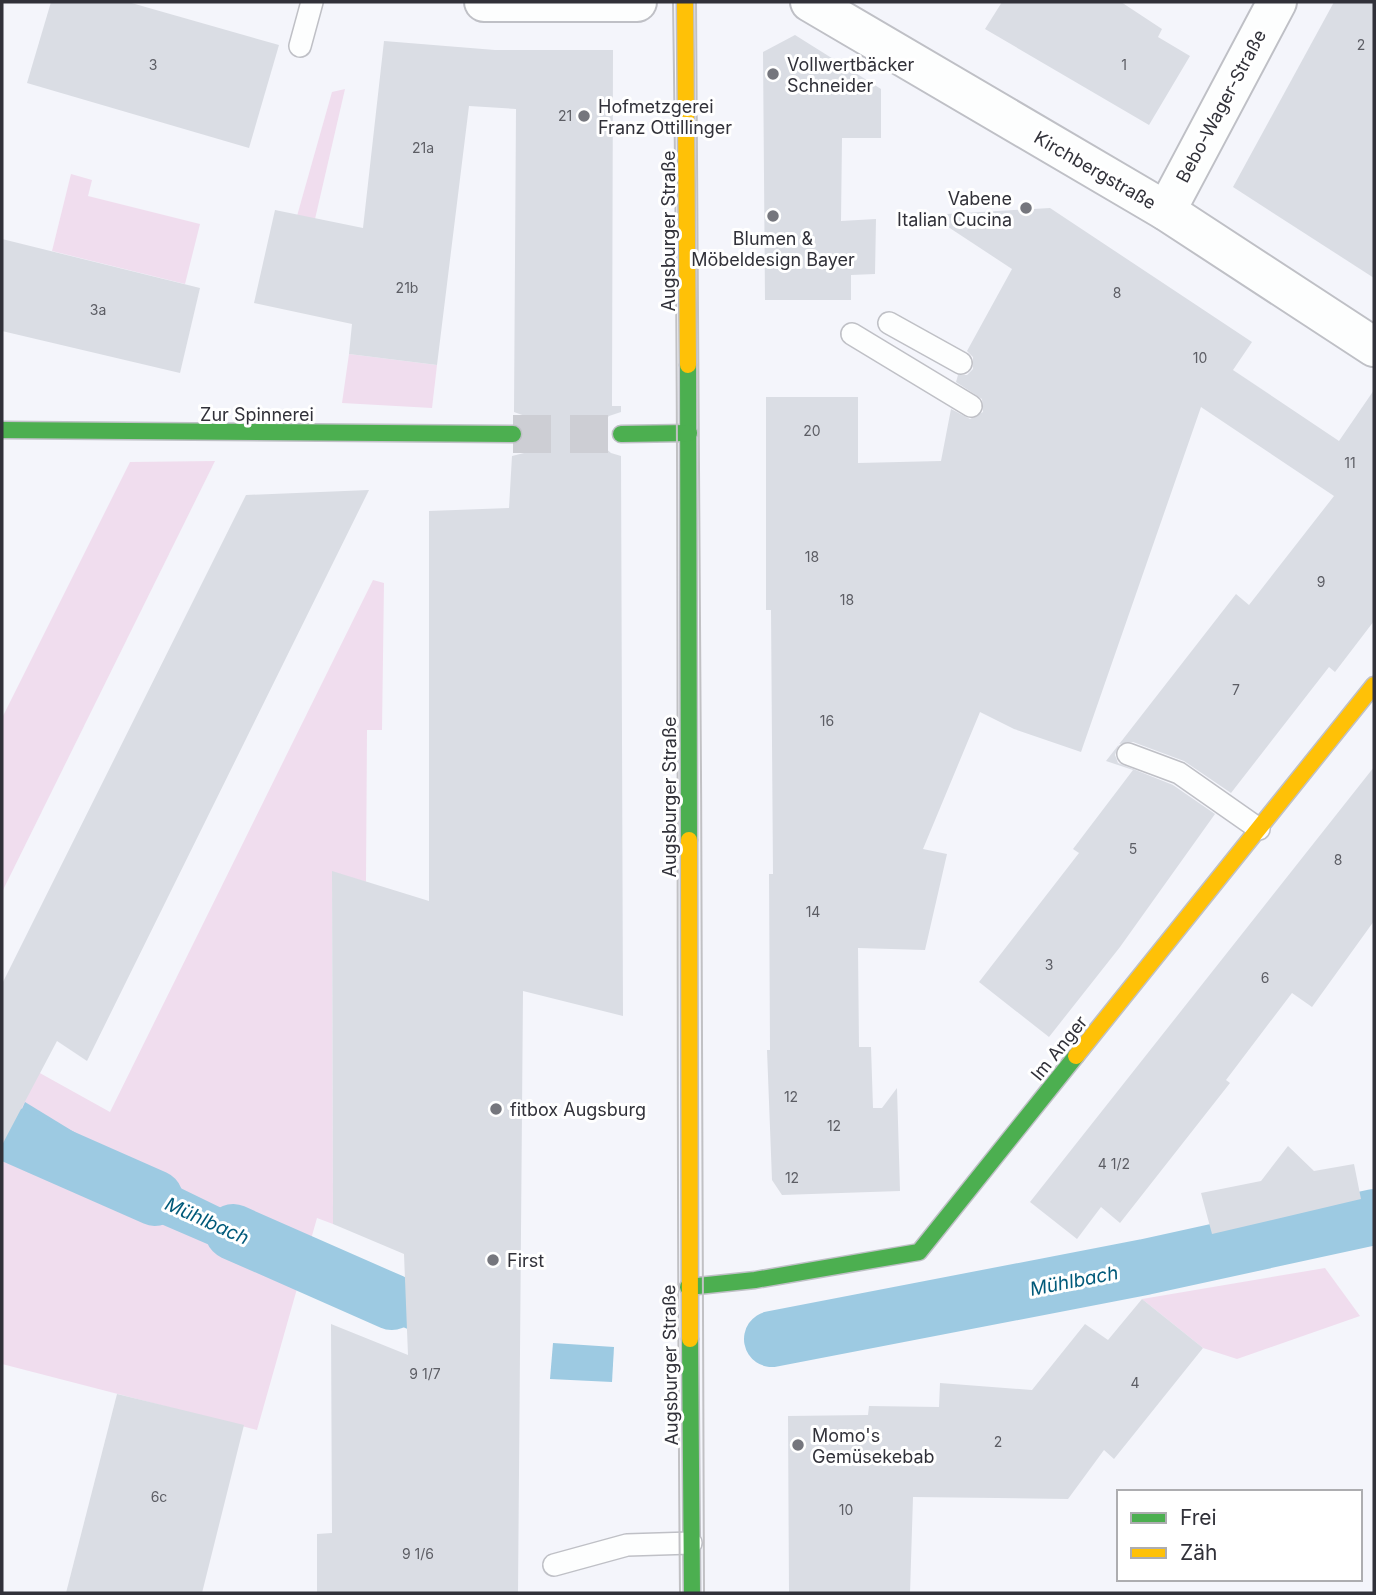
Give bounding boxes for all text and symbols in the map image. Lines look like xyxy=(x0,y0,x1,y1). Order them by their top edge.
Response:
street label: Bebo-Wager-Straße xyxy=(1172,26,1270,186)
house number: 2 xyxy=(1357,36,1365,53)
place label: Vollwertbäcker Schneider xyxy=(787,54,914,96)
house number: 3 xyxy=(149,56,157,73)
house number: 1 xyxy=(1121,56,1127,73)
marker: Vollwertbäcker Schneider xyxy=(765,66,781,82)
place label: Hofmetzgerei Franz Ottillinger xyxy=(598,96,732,138)
house number: 21 xyxy=(558,107,572,124)
marker: Hofmetzgerei Franz Ottillinger xyxy=(576,108,592,124)
street label: Kirchbergstraße xyxy=(1030,127,1160,213)
house number: 21a xyxy=(412,139,434,156)
street label: Augsburger Straße xyxy=(658,150,679,312)
place label: Vabene Italian Cucina xyxy=(897,188,1012,230)
marker: Vabene Italian Cucina xyxy=(1018,200,1034,216)
marker: Blumen & Möbeldesign Bayer xyxy=(765,208,781,224)
place label: Blumen & Möbeldesign Bayer xyxy=(691,228,855,270)
house number: 21b xyxy=(396,279,418,296)
house number: 8 xyxy=(1113,284,1121,301)
house number: 3a xyxy=(90,301,106,318)
house number: 10 xyxy=(1193,349,1207,366)
street label: Zur Spinnerei xyxy=(200,404,314,425)
house number: 20 xyxy=(803,422,821,439)
house number: 11 xyxy=(1344,454,1356,471)
house number: 18 xyxy=(805,548,819,565)
house number: 9 xyxy=(1317,573,1325,590)
house number: 18 xyxy=(840,591,854,608)
house number: 7 xyxy=(1232,681,1240,698)
house number: 16 xyxy=(820,712,834,729)
street label: Augsburger Straße xyxy=(659,716,680,878)
house number: 5 xyxy=(1129,840,1137,857)
house number: 8 xyxy=(1334,851,1342,868)
house number: 14 xyxy=(806,903,820,920)
house number: 3 xyxy=(1045,956,1053,973)
house number: 6 xyxy=(1261,969,1269,986)
street label: Im Anger xyxy=(1027,1011,1092,1085)
house number: 12 xyxy=(784,1088,798,1105)
place label: fitbox Augsburg xyxy=(510,1099,646,1120)
marker: fitbox Augsburg xyxy=(488,1101,504,1117)
house number: 12 xyxy=(827,1117,841,1134)
house number: 4 1/2 xyxy=(1098,1155,1130,1172)
house number: 12 xyxy=(785,1169,799,1186)
water label: Mühlbach xyxy=(161,1192,253,1250)
place label: First xyxy=(507,1250,544,1271)
marker: First xyxy=(485,1252,501,1268)
water label: Mühlbach xyxy=(1028,1261,1120,1301)
street label: Augsburger Straße xyxy=(658,1284,682,1446)
house number: 9 1/7 xyxy=(409,1365,441,1382)
house number: 4 xyxy=(1130,1374,1140,1391)
place label: Momo's Gemüsekebab xyxy=(812,1425,935,1467)
house number: 2 xyxy=(994,1433,1002,1450)
marker: Momo's Gemüsekebab xyxy=(790,1437,806,1453)
house number: 6c xyxy=(151,1488,167,1505)
legend xyxy=(1117,1490,1362,1581)
house number: 10 xyxy=(839,1501,853,1518)
text: Frei xyxy=(1180,1505,1217,1530)
text: Zäh xyxy=(1180,1540,1217,1565)
house number: 9 1/6 xyxy=(402,1545,434,1562)

